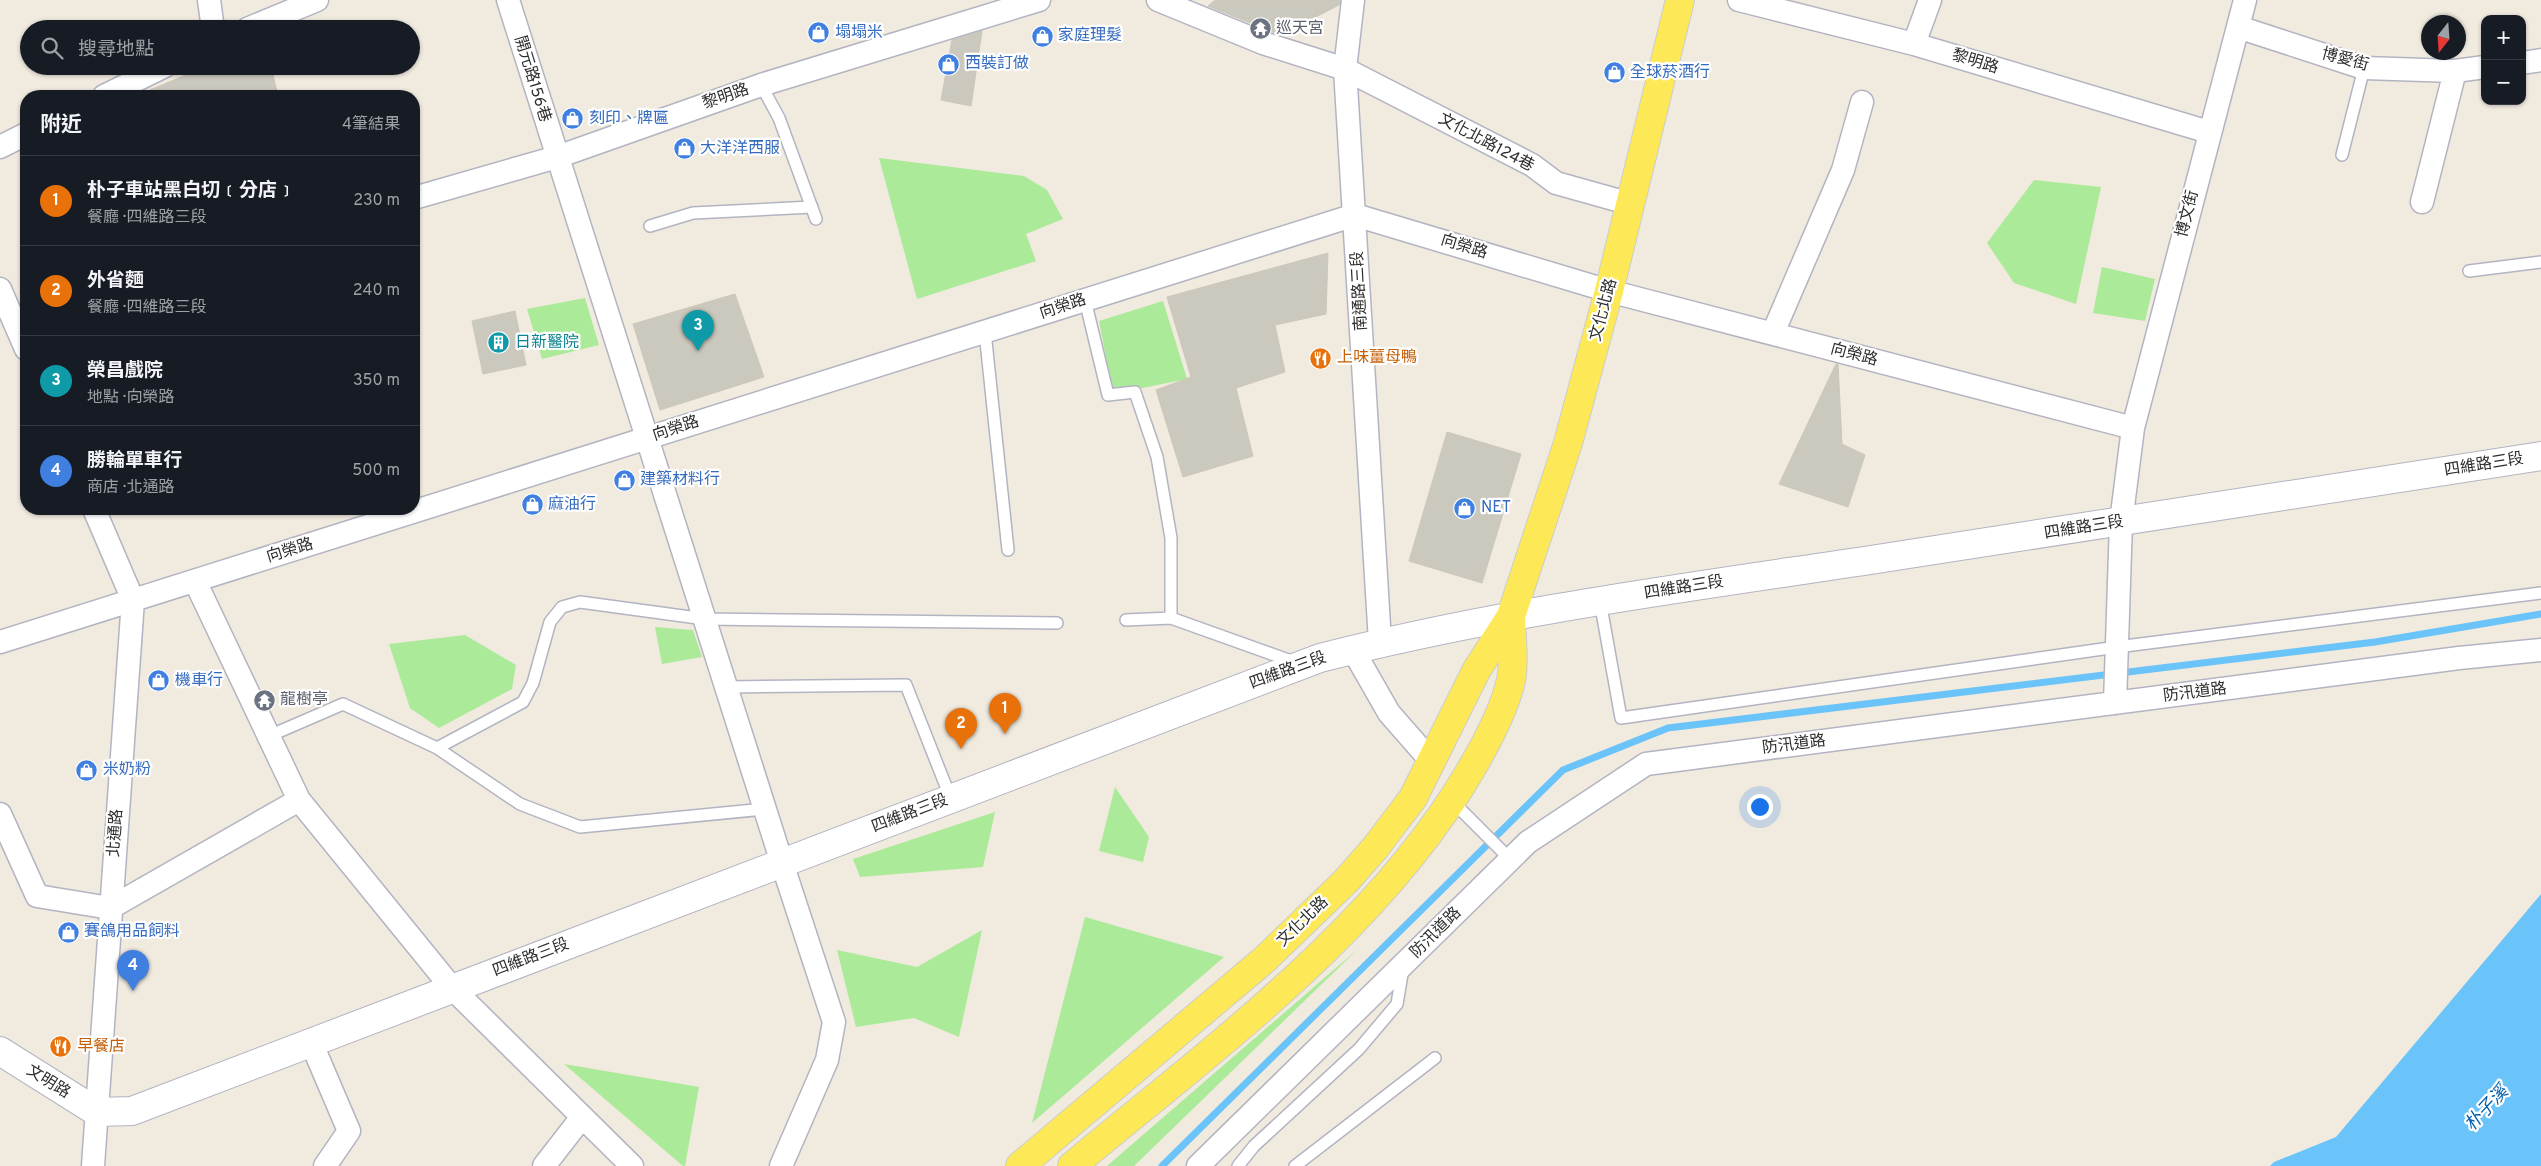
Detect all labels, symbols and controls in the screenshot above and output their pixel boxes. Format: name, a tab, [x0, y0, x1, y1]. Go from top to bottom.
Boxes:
north arrow	[2421, 15, 2466, 60]
map controls	[2481, 15, 2526, 105]
button: +	[2481, 15, 2526, 60]
temple icon: 巡天宮	[1248, 17, 1272, 41]
place label: 巡天宮	[1276, 19, 1324, 39]
search box	[20, 20, 420, 75]
shop icon: 塌塌米	[807, 21, 831, 45]
place label: 塌塌米	[835, 23, 883, 43]
shop icon: 家庭理髮	[1030, 24, 1054, 48]
place label: 家庭理髮	[1058, 26, 1122, 46]
street label: 開元路156巷	[509, 33, 555, 125]
icon: search	[38, 34, 66, 62]
text: 搜尋地點	[78, 38, 154, 62]
street label: 博愛街	[2319, 44, 2371, 76]
street label: 黎明路	[1949, 45, 2001, 79]
shop icon: 西裝訂做	[937, 52, 961, 76]
place label: 西裝訂做	[965, 54, 1029, 74]
button: −	[2481, 60, 2526, 105]
shop icon: 全球菸酒行	[1602, 61, 1626, 85]
place label: 全球菸酒行	[1630, 63, 1710, 83]
street label: 黎明路	[700, 80, 752, 114]
shop icon: 刻印、牌匾	[561, 107, 585, 131]
place label: 刻印、牌匾	[589, 109, 669, 129]
street label: 文化北路124巷	[1435, 109, 1537, 177]
text: 附近	[40, 112, 82, 139]
text: 4筆結果	[342, 115, 400, 135]
shop icon: 大洋洋西服	[672, 137, 696, 161]
place label: 大洋洋西服	[700, 139, 780, 159]
text: 朴子車站黑白切﹝分店﹞	[87, 179, 296, 203]
street label: 博文街	[2172, 188, 2204, 240]
text: 1	[53, 191, 59, 211]
text: 230 m	[353, 191, 400, 211]
text: 餐廳 · 四維路三段	[87, 208, 207, 228]
street label: 向榮路	[1438, 230, 1490, 264]
street label: 南通路三段	[1348, 251, 1372, 331]
text: 外省麵	[87, 269, 144, 293]
street label: 文化北路	[1586, 276, 1622, 344]
text: 2	[51, 281, 61, 301]
text: 240 m	[353, 281, 400, 301]
street label: 向榮路	[1037, 290, 1089, 324]
text: 餐廳 · 四維路三段	[87, 298, 207, 318]
pin: 3	[682, 310, 714, 351]
building icon: 日新醫院	[487, 331, 511, 355]
place label: 日新醫院	[515, 333, 579, 353]
street label: 向榮路	[1828, 339, 1880, 371]
restaurant icon: 上味薑母鴨	[1309, 346, 1333, 370]
place label: 上味薑母鴨	[1337, 348, 1417, 368]
text: 榮昌戲院	[87, 359, 163, 383]
text: 3	[51, 371, 61, 391]
text: 350 m	[353, 371, 400, 391]
text: 地點 · 向榮路	[87, 388, 175, 408]
street label: 向榮路	[650, 412, 702, 446]
text: 勝輪單車行	[87, 449, 182, 473]
street label: 四維路三段	[2443, 449, 2525, 481]
text: 4	[51, 461, 61, 481]
text: 500 m	[352, 461, 400, 481]
shop icon: 建築材料行	[612, 468, 636, 492]
place label: 建築材料行	[640, 469, 720, 490]
text: 商店 · 北通路	[87, 478, 175, 498]
shop icon: 麻油行	[520, 493, 544, 517]
place label: 麻油行	[548, 495, 596, 515]
shop icon: NET	[1453, 496, 1477, 520]
place label: NET	[1481, 498, 1511, 518]
street label: 四維路三段	[2043, 512, 2125, 544]
street label: 向榮路	[264, 534, 316, 568]
street label: 四維路三段	[1643, 572, 1725, 604]
street label: 四維路三段	[1247, 648, 1329, 694]
shop icon: 機車行	[147, 669, 171, 693]
place label: 機車行	[175, 671, 223, 691]
street label: 防汛道路	[2162, 679, 2228, 707]
temple icon: 龍樹亭	[252, 688, 276, 712]
place label: 龍樹亭	[280, 690, 328, 710]
pin: 1	[989, 693, 1021, 734]
pin: 2	[945, 708, 977, 749]
street label: 防汛道路	[1761, 731, 1827, 759]
shop icon: 米奶粉	[75, 758, 99, 782]
place label: 米奶粉	[103, 760, 151, 780]
street label: 四維路三段	[869, 790, 951, 838]
your location	[1747, 794, 1773, 820]
street label: 北通路	[104, 808, 128, 858]
street label: 文化北路	[1273, 893, 1333, 951]
street label: 防汛道路	[1406, 903, 1466, 963]
shop icon: 賽鴿用品飼料	[56, 920, 80, 944]
place label: 賽鴿用品飼料	[84, 921, 180, 942]
street label: 四維路三段	[490, 934, 572, 982]
pin: 4	[117, 950, 149, 991]
restaurant icon: 早餐店	[49, 1035, 73, 1059]
place label: 早餐店	[77, 1037, 125, 1057]
street label: 文明路	[22, 1061, 74, 1103]
water label: 朴子溪	[2460, 1079, 2516, 1137]

